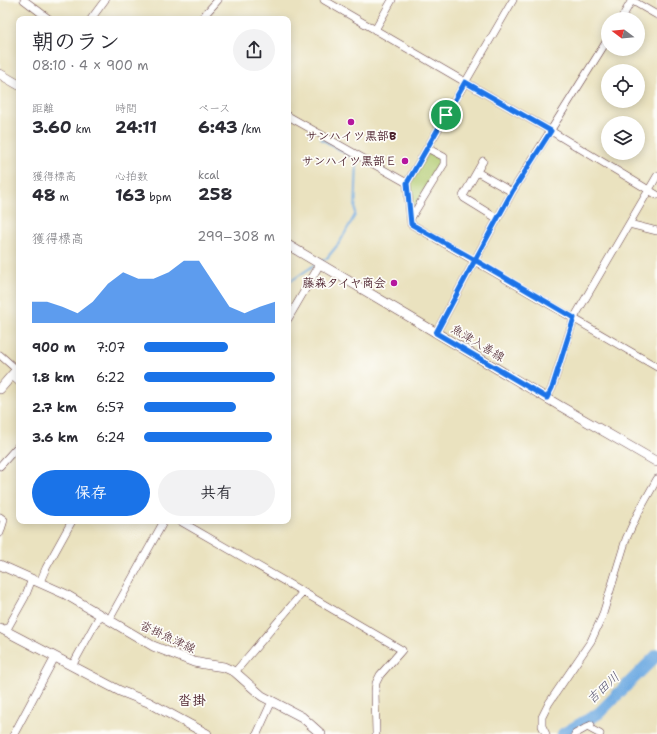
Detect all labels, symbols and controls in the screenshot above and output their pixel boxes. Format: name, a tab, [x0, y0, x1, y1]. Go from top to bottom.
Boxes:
north arrow	[601, 12, 645, 56]
map controls	[601, 12, 645, 160]
text: 朝のラン	[32, 27, 120, 56]
button: share	[233, 29, 275, 71]
text: 08:10 · 4 × 900 m	[32, 57, 149, 74]
button: locate	[601, 64, 645, 108]
pin	[429, 98, 463, 132]
text: 距離	[32, 101, 54, 116]
text: 時間	[115, 101, 137, 116]
text: ペース	[198, 101, 230, 116]
icon: arrive	[435, 104, 457, 126]
text: 3.60	[32, 116, 72, 138]
text: 24:11	[115, 116, 157, 138]
text: 6:43	[198, 116, 238, 138]
button: layers	[601, 116, 645, 160]
marker: サンハイツ黒部B	[346, 117, 356, 127]
text: km	[72, 122, 91, 137]
text: /km	[238, 122, 261, 137]
place label: サンハイツ黒部B	[306, 128, 397, 144]
place label: サンハイツ黒部Ｅ	[301, 153, 397, 169]
marker: サンハイツ黒部Ｅ	[400, 156, 410, 166]
text: kcal	[198, 168, 219, 183]
text: 獲得標高	[32, 169, 76, 184]
text: 心拍数	[115, 169, 148, 184]
text: 258	[198, 183, 232, 205]
text: 48	[32, 184, 56, 206]
text: 163	[115, 184, 146, 206]
text: m	[56, 190, 69, 205]
text: bpm	[146, 190, 172, 205]
text: 299–308 m	[197, 228, 275, 245]
text: 獲得標高	[32, 230, 84, 247]
place label: 藤森タイヤ商会	[302, 275, 386, 291]
marker: 藤森タイヤ商会	[389, 278, 399, 288]
street label: 魚津入善線	[448, 321, 508, 365]
text: 900 m	[32, 339, 75, 356]
text: 7:07	[96, 339, 125, 356]
text: 1.8 km	[32, 369, 75, 386]
text: 6:22	[96, 369, 125, 386]
text: 2.7 km	[32, 399, 77, 416]
text: 6:57	[96, 399, 124, 416]
text: 3.6 km	[32, 429, 78, 446]
text: 6:24	[96, 429, 125, 446]
button: 保存	[32, 470, 150, 516]
button: 共有	[158, 470, 275, 516]
street label: 沓掛魚津線	[137, 617, 199, 657]
water label: 吉田川	[583, 668, 623, 708]
district label: 沓掛	[178, 691, 206, 709]

